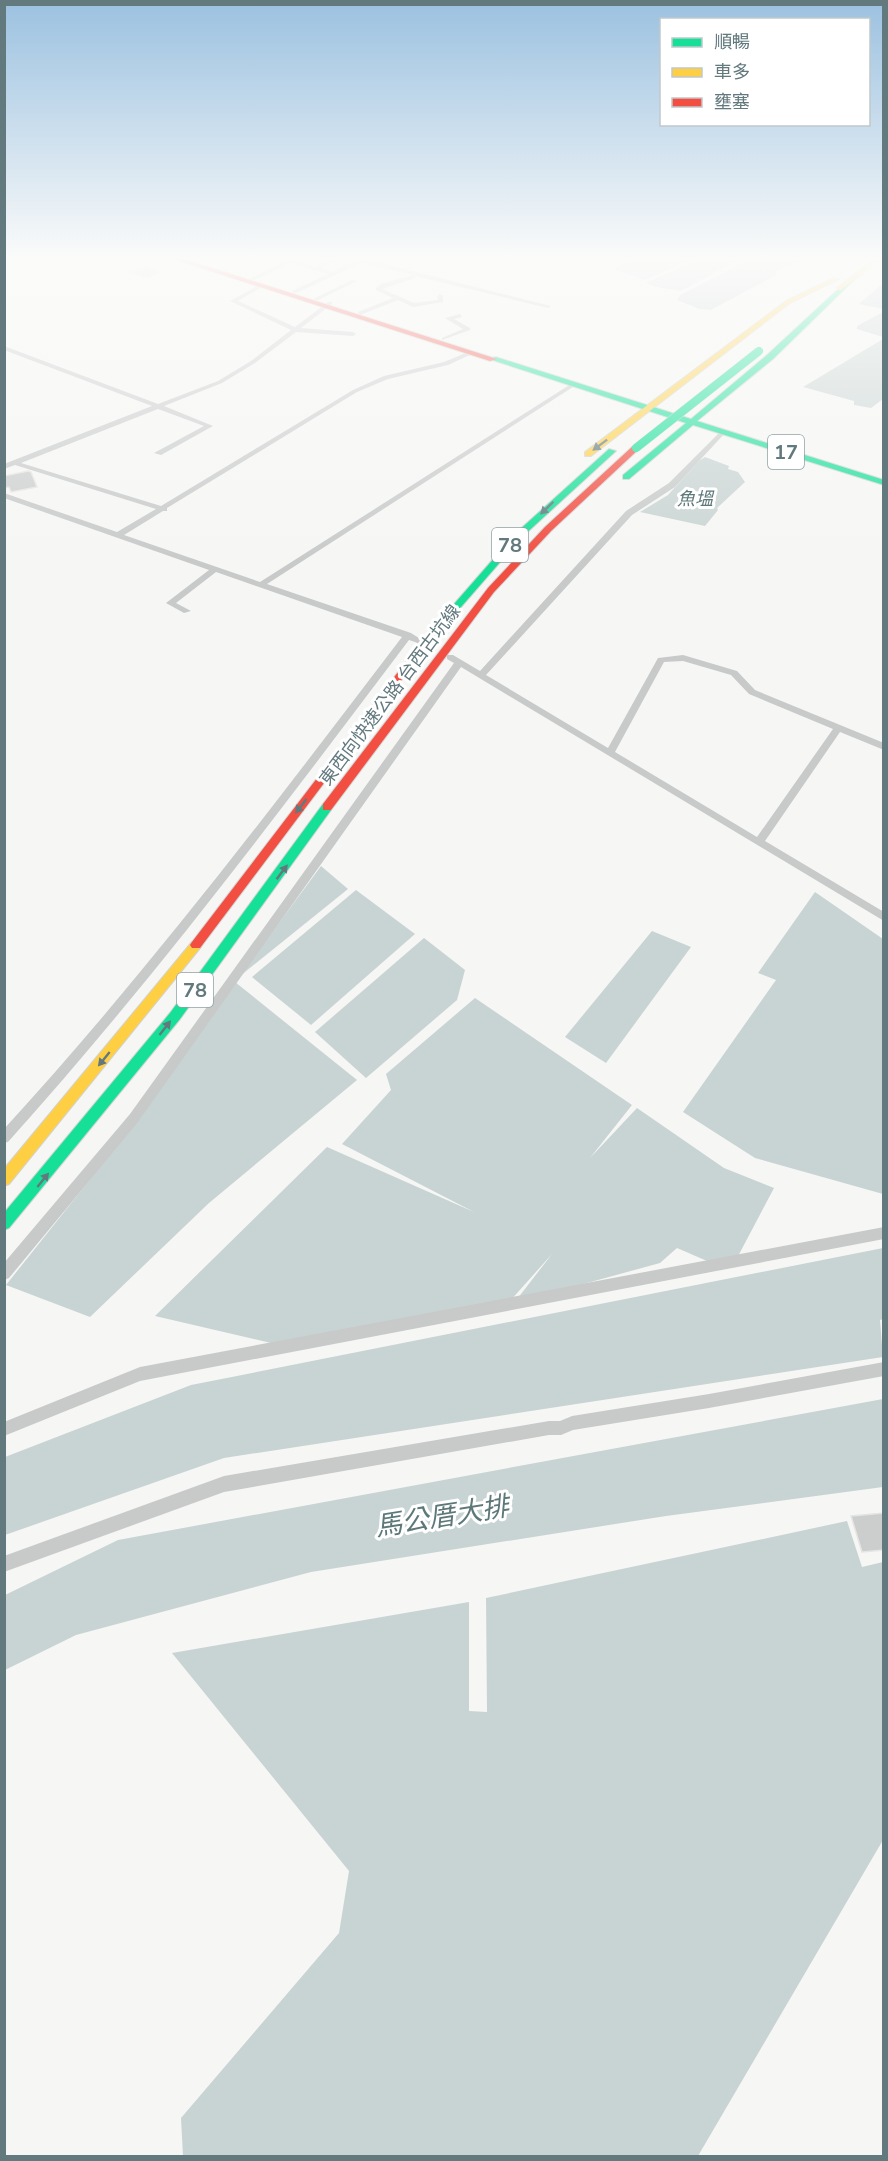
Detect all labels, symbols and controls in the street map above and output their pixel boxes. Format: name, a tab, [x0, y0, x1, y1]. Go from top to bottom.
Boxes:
legend	[660, 18, 870, 126]
text: 順暢	[714, 30, 750, 54]
text: 車多	[714, 60, 750, 84]
text: 壅塞	[714, 90, 750, 114]
road number: 17	[768, 435, 804, 469]
one-way arrow	[592, 439, 608, 452]
water label: 魚塭	[677, 487, 715, 511]
one-way arrow	[540, 501, 555, 514]
road number: 78	[492, 528, 528, 562]
street label: 東西向快速公路 台西古坑線	[314, 600, 466, 790]
one-way arrow	[296, 798, 308, 813]
one-way arrow	[275, 864, 287, 879]
road number: 78	[177, 973, 213, 1007]
one-way arrow	[159, 1020, 172, 1036]
one-way arrow	[98, 1051, 111, 1067]
one-way arrow	[36, 1173, 49, 1188]
water label: 馬公厝大排	[372, 1488, 515, 1546]

